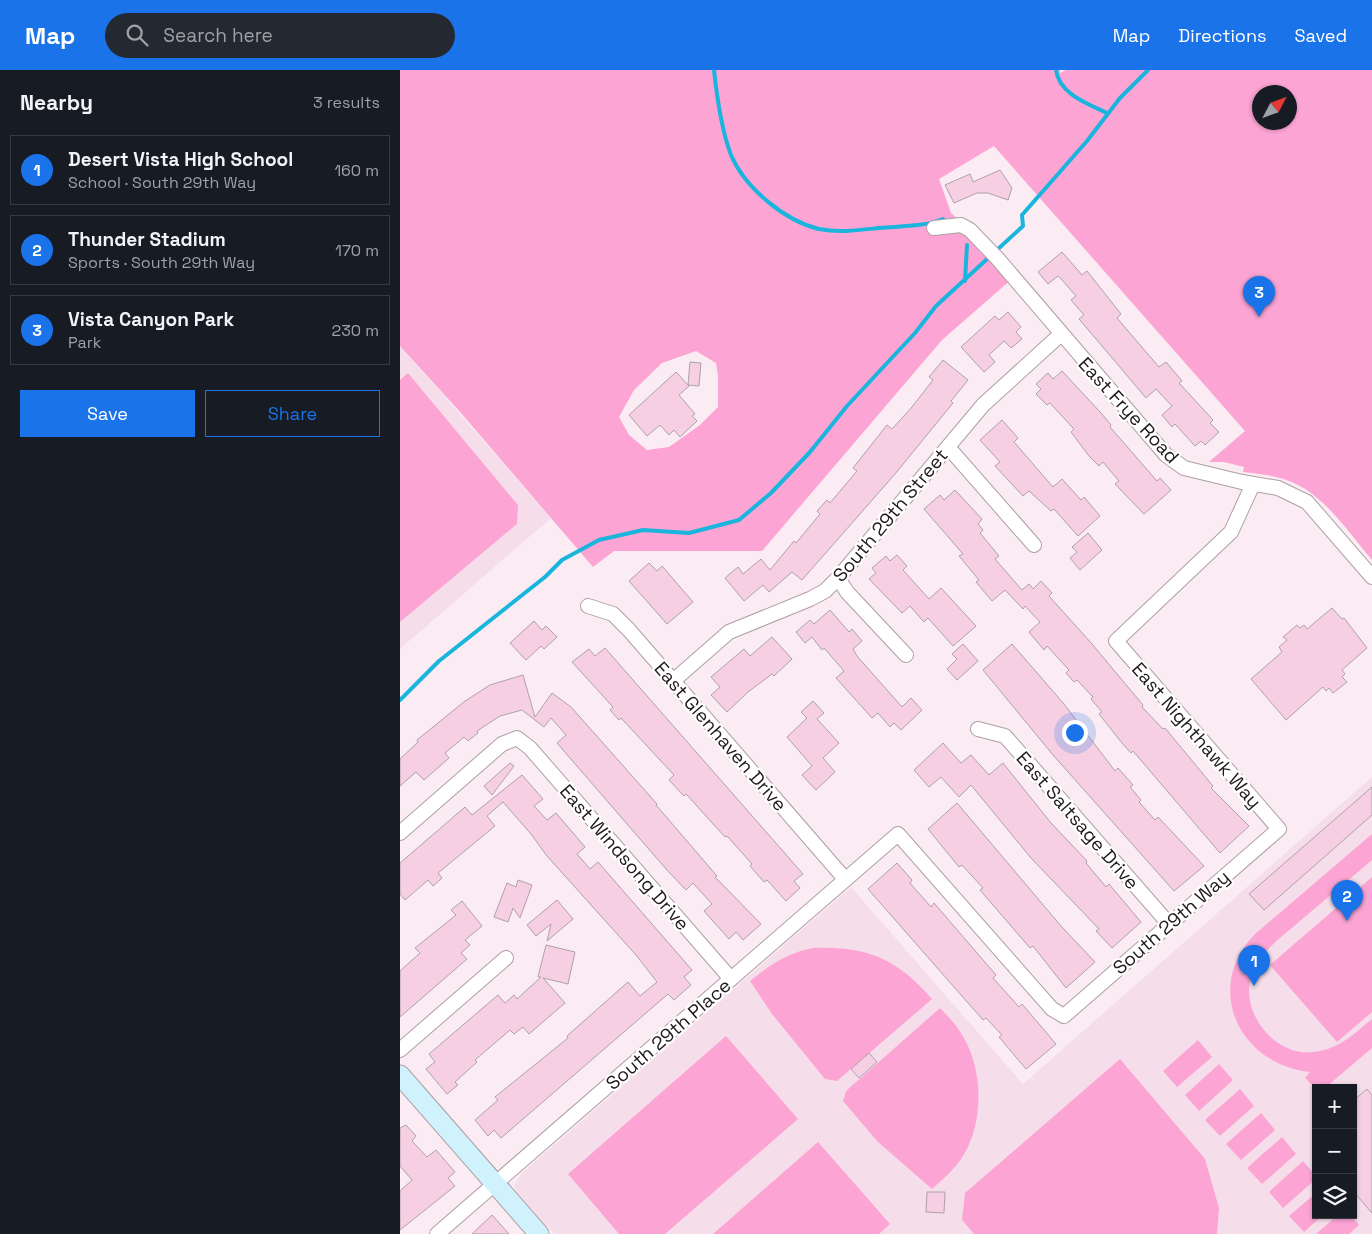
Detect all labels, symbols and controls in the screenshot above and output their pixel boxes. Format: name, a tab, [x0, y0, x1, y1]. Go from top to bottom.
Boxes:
search box	[105, 13, 455, 58]
text: Map	[25, 20, 75, 51]
icon: search	[123, 21, 151, 49]
text: Search here	[163, 23, 273, 48]
text: Map	[1113, 24, 1150, 47]
text: Directions	[1178, 24, 1267, 47]
text: Saved	[1295, 24, 1347, 47]
north arrow	[1252, 85, 1297, 130]
text: Nearby	[20, 89, 93, 116]
text: 3 results	[313, 92, 380, 113]
text: Desert Vista High School	[68, 147, 293, 172]
text: 1	[33, 160, 41, 181]
text: 160 m	[334, 160, 379, 181]
text: School · South 29th Way	[68, 172, 256, 193]
text: Thunder Stadium	[68, 227, 226, 252]
text: 2	[32, 240, 42, 261]
text: 170 m	[335, 240, 379, 261]
text: Sports · South 29th Way	[68, 252, 255, 273]
pin: 3	[1243, 276, 1275, 317]
text: Vista Canyon Park	[68, 307, 234, 332]
text: 3	[32, 320, 42, 341]
text: 230 m	[332, 320, 379, 341]
text: Park	[68, 332, 101, 353]
street label: East Frye Road	[1073, 352, 1184, 469]
button: Save	[20, 390, 195, 437]
button: Share	[205, 390, 380, 437]
street label: South 29th Street	[827, 443, 954, 587]
street label: East Glenhaven Drive	[649, 656, 792, 816]
street label: East Nighthawk Way	[1126, 657, 1267, 814]
your location	[1062, 720, 1088, 746]
street label: East Saltsage Drive	[1011, 746, 1145, 895]
street label: East Windsong Drive	[554, 779, 695, 936]
street label: South 29th Way	[1108, 865, 1235, 980]
pin: 2	[1331, 880, 1363, 921]
pin: 1	[1238, 945, 1270, 986]
street label: South 29th Place	[601, 973, 736, 1096]
map controls	[1312, 1084, 1357, 1219]
button: +	[1312, 1084, 1357, 1129]
button: −	[1312, 1129, 1357, 1174]
button: layers	[1312, 1174, 1357, 1219]

